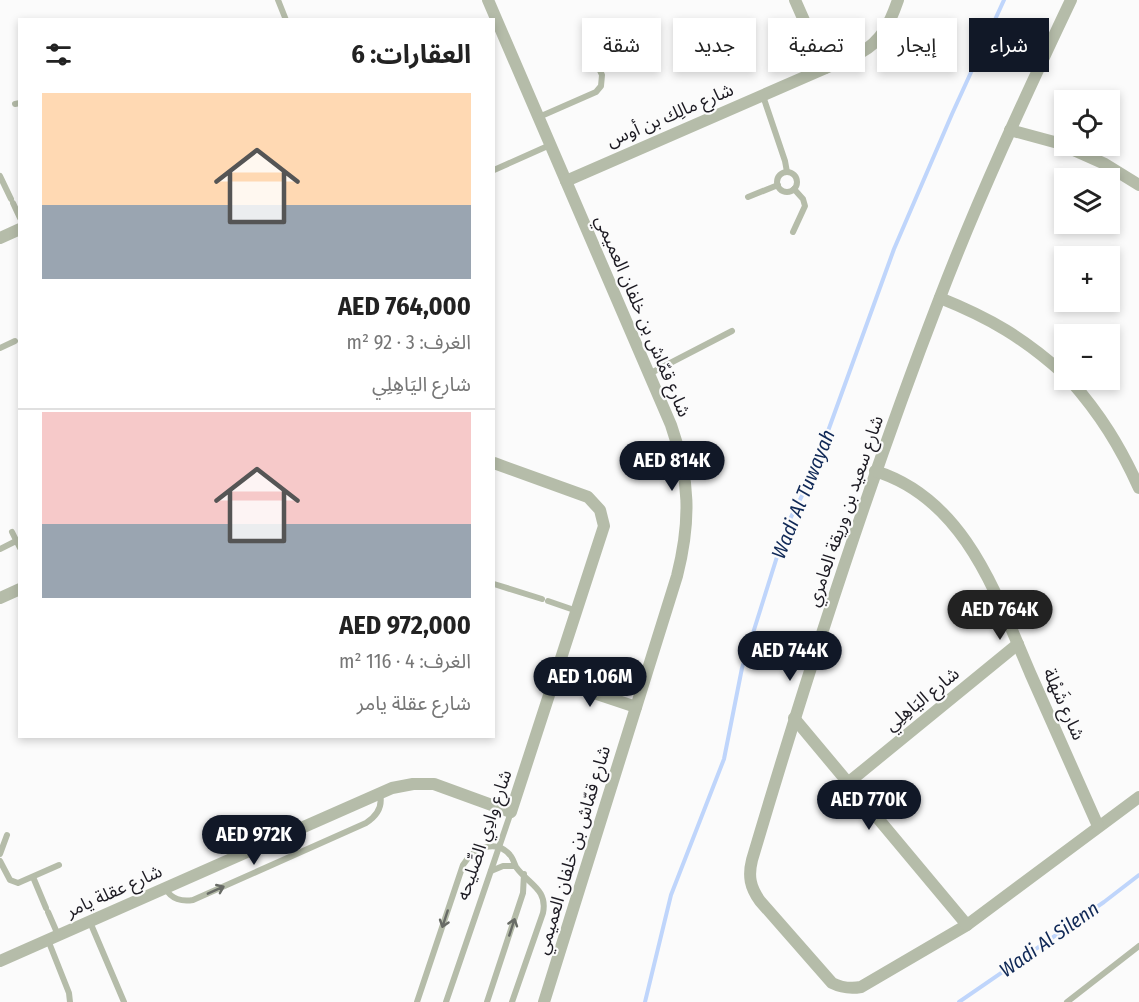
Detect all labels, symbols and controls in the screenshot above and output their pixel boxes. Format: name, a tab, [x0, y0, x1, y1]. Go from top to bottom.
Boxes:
chip: شقة	[582, 18, 661, 72]
chip: جديد	[673, 18, 756, 72]
chip: تصفية	[768, 18, 865, 72]
chip: إيجار	[877, 18, 957, 72]
chip: شراء	[969, 18, 1049, 72]
icon: filters	[42, 38, 75, 71]
text: العقارات: 6	[351, 39, 471, 70]
street label: شارع مالِك بن أوس	[603, 78, 738, 154]
map controls	[1054, 90, 1120, 390]
button: locate	[1054, 90, 1120, 156]
icon: home	[203, 132, 311, 240]
button: layers	[1054, 168, 1120, 234]
street label: شارع قمّاش بن خلفان العميمي	[588, 212, 696, 421]
button: +	[1054, 246, 1120, 312]
text: AED 764,000	[338, 291, 471, 322]
button: −	[1054, 324, 1120, 390]
text: الغرف: 3 · 92 m²	[347, 330, 471, 354]
text: شارع اليَاهِلِي	[372, 372, 471, 396]
street label: شارع سعيد بن وريقة العامري	[802, 413, 891, 610]
water label: Wadi Al Tuwayah	[766, 426, 840, 562]
pin: AED 814K	[610, 441, 734, 492]
text: AED 814K	[634, 448, 710, 472]
icon: home	[203, 451, 311, 559]
pin: AED 764K	[938, 590, 1062, 641]
text: AED 764K	[962, 597, 1038, 621]
text: AED 972,000	[339, 610, 471, 641]
pin: AED 744K	[728, 631, 852, 682]
text: AED 744K	[752, 638, 828, 662]
text: الغرف: 4 · 116 m²	[339, 649, 471, 673]
pin: AED 1.06M	[521, 657, 659, 708]
street label: شارع اليَاهِلِي	[880, 662, 965, 738]
text: AED 1.06M	[548, 664, 632, 688]
street label: شارع شَهْلة	[1036, 664, 1090, 745]
text: شارع عقلة يامر	[357, 691, 471, 715]
street label: شارع قمّاش بن خلفان العميمي	[531, 743, 618, 958]
street label: شارع وادِي الصِّليحه	[451, 767, 519, 904]
pin: AED 770K	[807, 780, 931, 831]
text: AED 770K	[831, 787, 907, 811]
pin: AED 972K	[192, 815, 316, 866]
text: AED 972K	[216, 822, 292, 846]
street label: شارع عقلة يامر	[62, 860, 167, 925]
one-way arrow	[207, 883, 225, 895]
water label: Wadi Al Silenn	[995, 896, 1103, 982]
one-way arrow	[439, 909, 450, 928]
one-way arrow	[507, 918, 518, 937]

